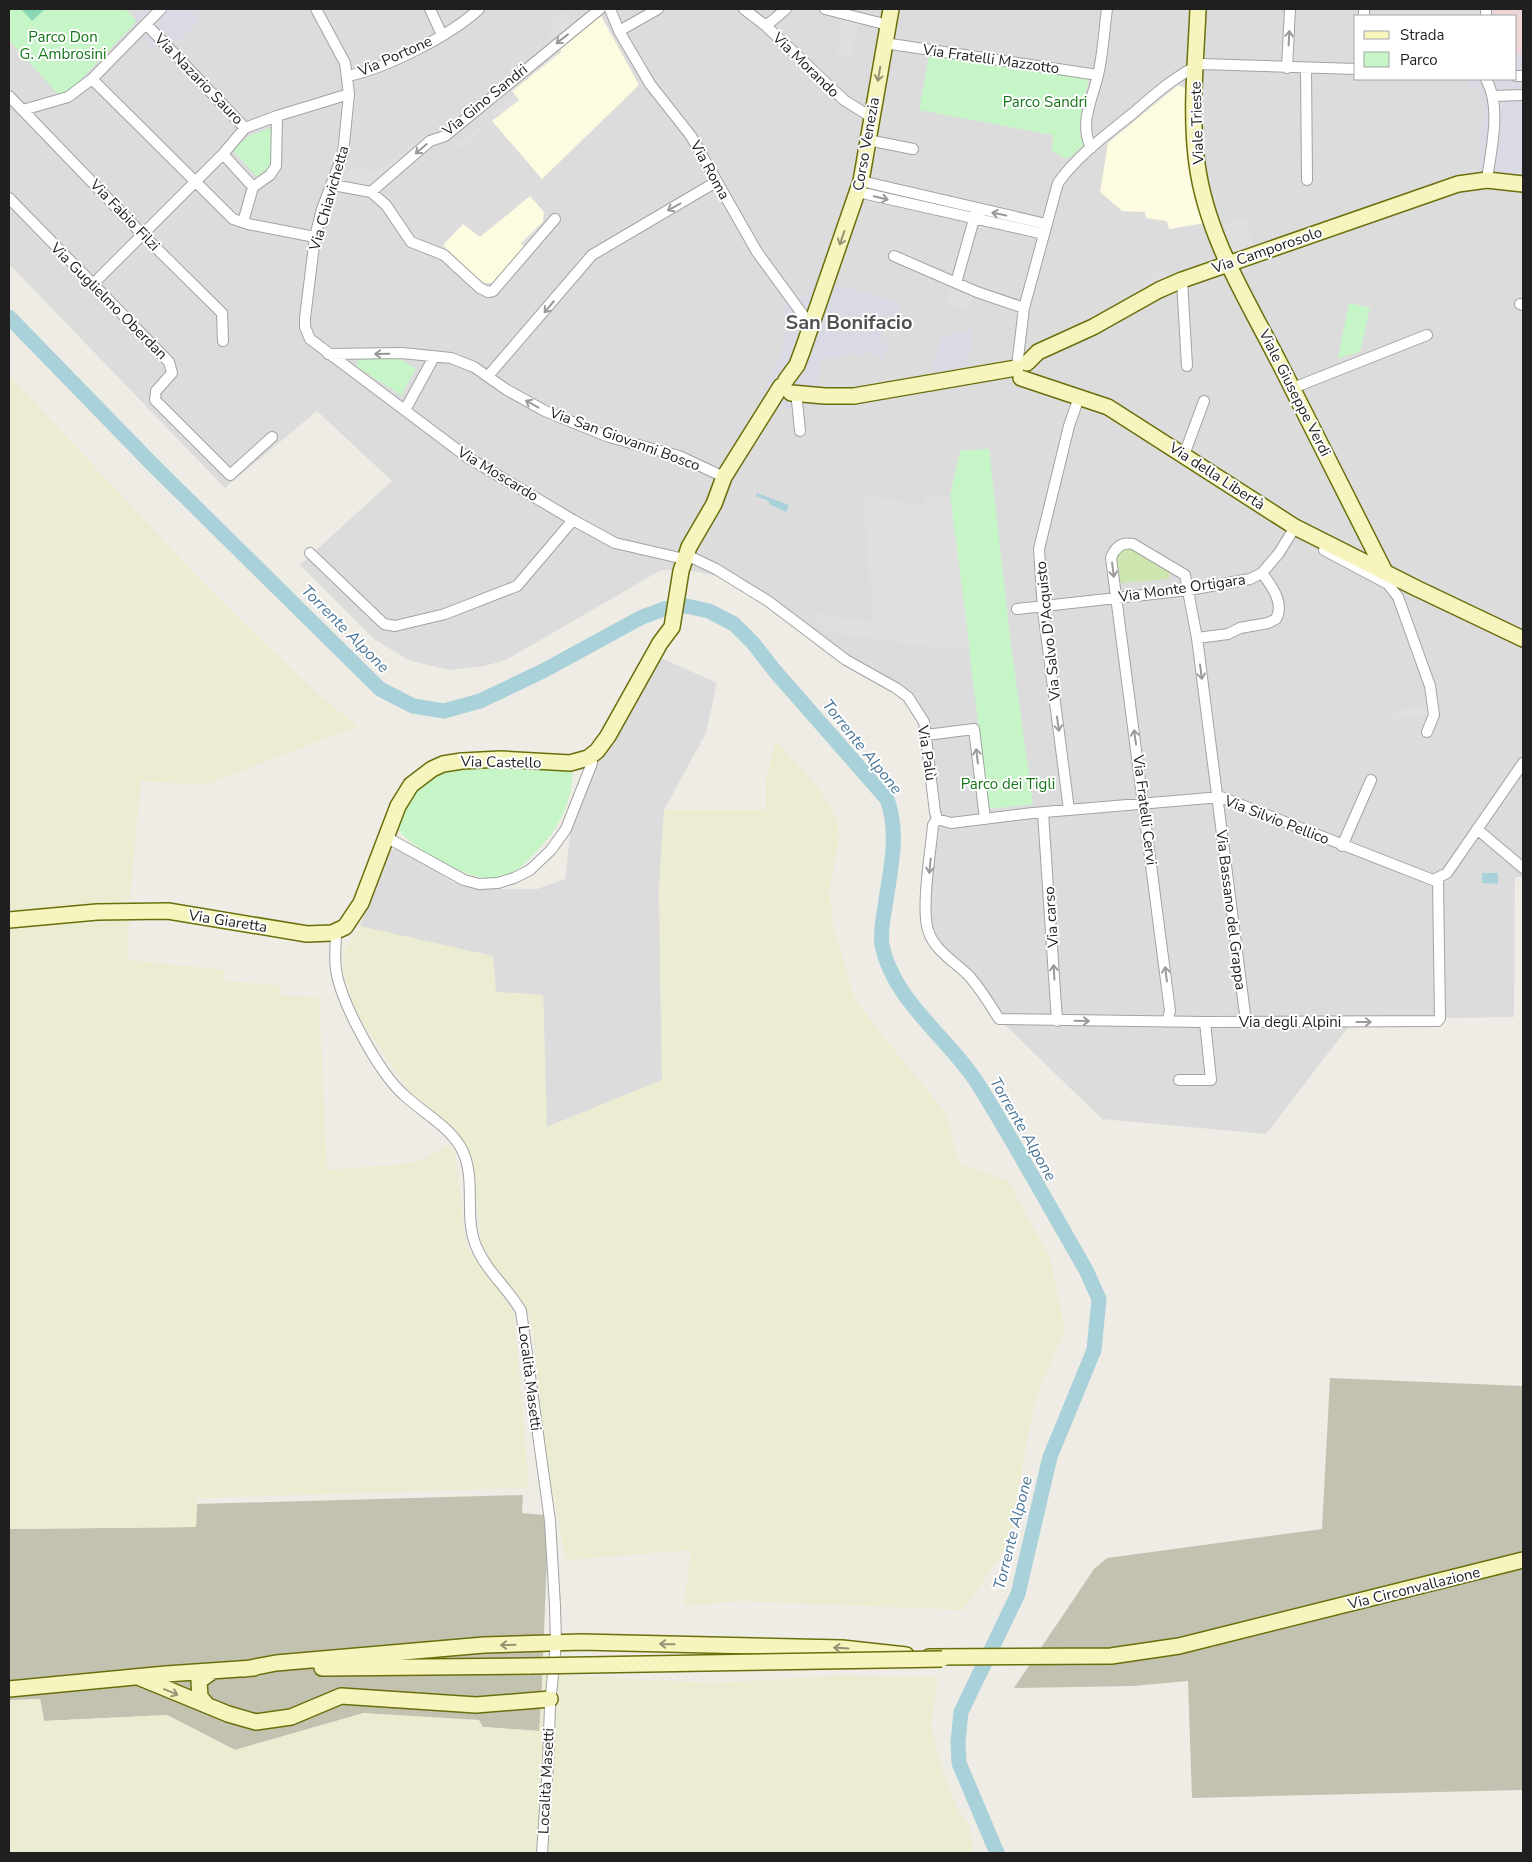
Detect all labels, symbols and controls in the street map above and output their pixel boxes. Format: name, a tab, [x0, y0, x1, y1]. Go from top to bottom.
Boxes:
legend	[1354, 15, 1517, 80]
text: Strada	[1400, 25, 1444, 45]
park label: Parco Don G. Ambrosini	[20, 27, 107, 64]
street label: Via Morando	[768, 27, 844, 102]
street label: Via Nazario Sauro	[150, 28, 248, 129]
street label: Via Portone	[354, 31, 435, 82]
one-way arrow	[1284, 31, 1293, 47]
one-way arrow	[556, 33, 569, 44]
street label: Via Fratelli Mazzotto	[920, 39, 1061, 78]
text: Parco	[1400, 50, 1438, 70]
street label: Via Gino Sandri	[438, 60, 532, 141]
one-way arrow	[873, 66, 883, 82]
street label: Viale Trieste	[1186, 81, 1208, 166]
park label: Parco Sandri	[1003, 92, 1087, 112]
street label: Corso Venezia	[848, 96, 884, 192]
street label: Via Roma	[685, 136, 734, 203]
street label: Via Chiavichetta	[304, 143, 354, 254]
one-way arrow	[414, 143, 427, 155]
street label: Via Fabio Filzi	[85, 174, 164, 255]
one-way arrow	[873, 194, 889, 203]
one-way arrow	[667, 202, 682, 212]
one-way arrow	[991, 209, 1007, 218]
street label: Via Camporosolo	[1208, 222, 1325, 279]
one-way arrow	[837, 230, 846, 246]
street label: Via Guglielmo Oberdan	[45, 237, 172, 364]
one-way arrow	[543, 300, 554, 313]
district label: San Bonifacio	[786, 309, 912, 336]
street label: Viale Giuseppe Verdi	[1254, 325, 1336, 460]
one-way arrow	[374, 349, 390, 358]
one-way arrow	[524, 399, 539, 409]
street label: Via San Giovanni Bosco	[546, 402, 703, 476]
street label: Via della Libertà	[1164, 437, 1269, 514]
street label: Via Moscardo	[453, 441, 542, 506]
street label: Via Salvo D'Acquisto	[1031, 560, 1065, 703]
one-way arrow	[1108, 562, 1118, 578]
street label: Via Monte Ortigara	[1116, 569, 1247, 607]
water label: Torrente Alpone	[296, 580, 394, 678]
one-way arrow	[1196, 664, 1206, 680]
water label: Torrente Alpone	[817, 695, 908, 800]
one-way arrow	[1053, 716, 1063, 732]
street label: Via Palù	[913, 723, 941, 782]
one-way arrow	[1130, 729, 1140, 745]
one-way arrow	[972, 749, 982, 765]
street label: Via Castello	[459, 751, 542, 773]
street label: Via Fratelli Cervi	[1128, 753, 1162, 866]
park label: Parco dei Tigli	[961, 774, 1055, 794]
street label: Via Silvio Pellico	[1221, 790, 1332, 849]
street label: Via Bassano del Grappa	[1211, 828, 1251, 991]
one-way arrow	[925, 858, 934, 874]
street label: Via carso	[1039, 886, 1063, 949]
street label: Via Giaretta	[186, 905, 269, 937]
one-way arrow	[1050, 964, 1059, 980]
one-way arrow	[1161, 967, 1171, 983]
street label: Via degli Alpini	[1238, 1012, 1341, 1032]
one-way arrow	[1074, 1016, 1090, 1026]
one-way arrow	[1356, 1017, 1372, 1027]
water label: Torrente Alpone	[984, 1073, 1062, 1185]
street label: Località Masetti	[514, 1324, 546, 1432]
water label: Torrente Alpone	[988, 1473, 1038, 1592]
street label: Via Circonvallazione	[1345, 1562, 1482, 1614]
one-way arrow	[660, 1639, 676, 1648]
one-way arrow	[500, 1640, 516, 1649]
one-way arrow	[833, 1643, 849, 1652]
one-way arrow	[163, 1687, 178, 1697]
street label: Località Masetti	[533, 1728, 559, 1834]

